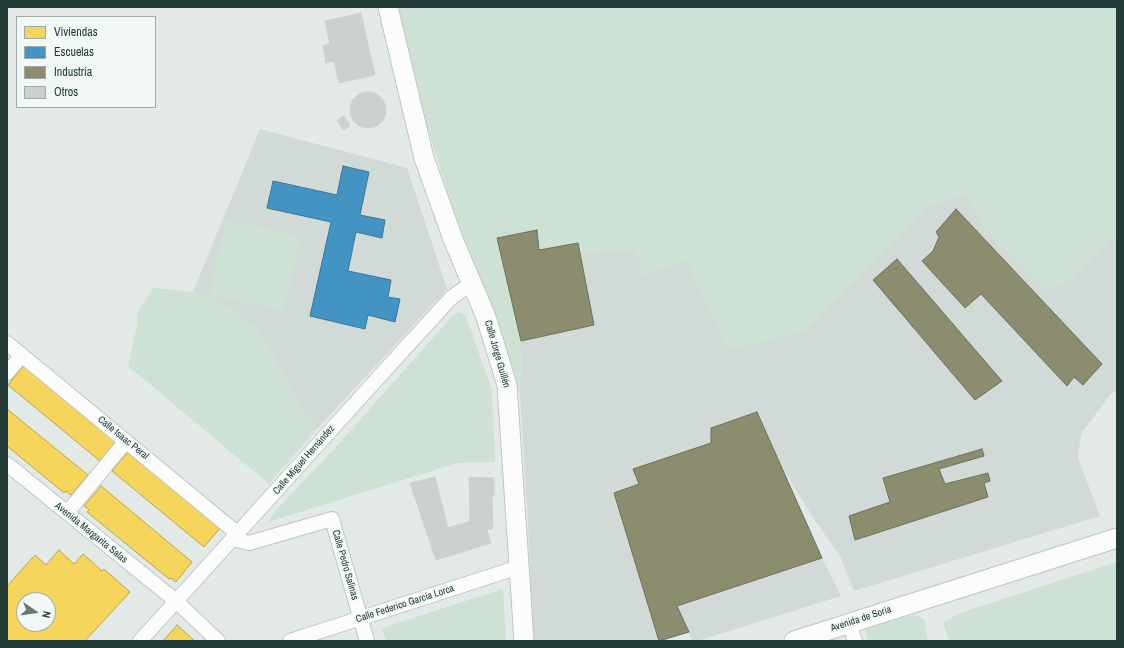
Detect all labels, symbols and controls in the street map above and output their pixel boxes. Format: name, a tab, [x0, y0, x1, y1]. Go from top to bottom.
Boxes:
legend	[16, 16, 156, 108]
text: Viviendas	[54, 24, 98, 40]
text: Escuelas	[54, 44, 94, 60]
text: Industria	[54, 64, 92, 80]
text: Otros	[54, 84, 78, 100]
street label: Calle Jorge Guillén	[482, 319, 512, 389]
street label: Calle Isaac Peral	[95, 414, 151, 462]
street label: Calle Miguel Hernández	[271, 423, 337, 497]
street label: Avenida Margarita Salas	[52, 500, 130, 566]
street label: Calle Pedro Salinas	[329, 529, 361, 601]
street label: Calle Federico García Lorca	[354, 582, 456, 626]
north arrow	[16, 592, 56, 632]
street label: Avenida de Soria	[829, 604, 893, 634]
text: N	[39, 610, 54, 619]

